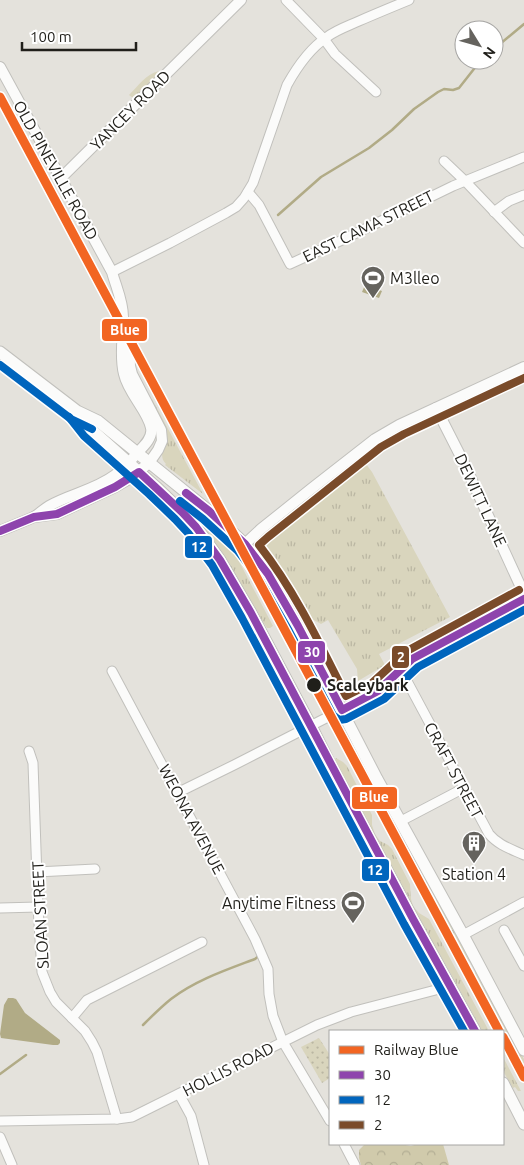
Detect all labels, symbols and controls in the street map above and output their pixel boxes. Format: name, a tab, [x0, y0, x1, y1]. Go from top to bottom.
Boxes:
scale bar	[22, 20, 136, 52]
north arrow	[454, 20, 504, 70]
text: 100 m	[30, 28, 72, 45]
text: N	[480, 44, 499, 62]
street label: YANCEY ROAD	[86, 66, 174, 154]
street label: OLD PINEVILLE ROAD	[10, 97, 102, 243]
street label: EAST CAMA STREET	[300, 186, 436, 266]
sports icon: M3lleo	[360, 265, 386, 299]
place label: M3lleo	[390, 269, 440, 287]
line badge: Blue	[101, 318, 148, 342]
text: Blue	[110, 322, 140, 338]
street label: DEWITT LANE	[452, 451, 510, 549]
line badge: 12	[184, 535, 213, 559]
text: 12	[191, 539, 207, 555]
line badge: 30	[297, 640, 326, 664]
text: 30	[304, 644, 320, 660]
line badge: 2	[391, 645, 410, 669]
text: 2	[397, 649, 405, 665]
marker: Scaleybark	[305, 676, 323, 694]
place label: Scaleybark	[327, 676, 409, 694]
street label: CRAFT STREET	[421, 719, 487, 821]
street label: WEONA AVENUE	[156, 761, 228, 877]
line badge: Blue	[351, 786, 398, 810]
text: Blue	[359, 789, 389, 805]
building icon: Station 4	[461, 830, 487, 864]
line badge: 12	[361, 858, 390, 882]
street label: SLOAN STREET	[28, 861, 52, 969]
text: 12	[367, 862, 383, 878]
place label: Station 4	[442, 865, 506, 883]
sports icon: Anytime Fitness	[340, 890, 366, 924]
place label: Anytime Fitness	[222, 894, 336, 912]
legend	[329, 1030, 504, 1145]
street label: HOLLIS ROAD	[179, 1038, 277, 1100]
text: Railway Blue	[374, 1041, 459, 1058]
text: 30	[374, 1066, 391, 1083]
text: 12	[374, 1091, 391, 1108]
text: 2	[374, 1116, 382, 1133]

